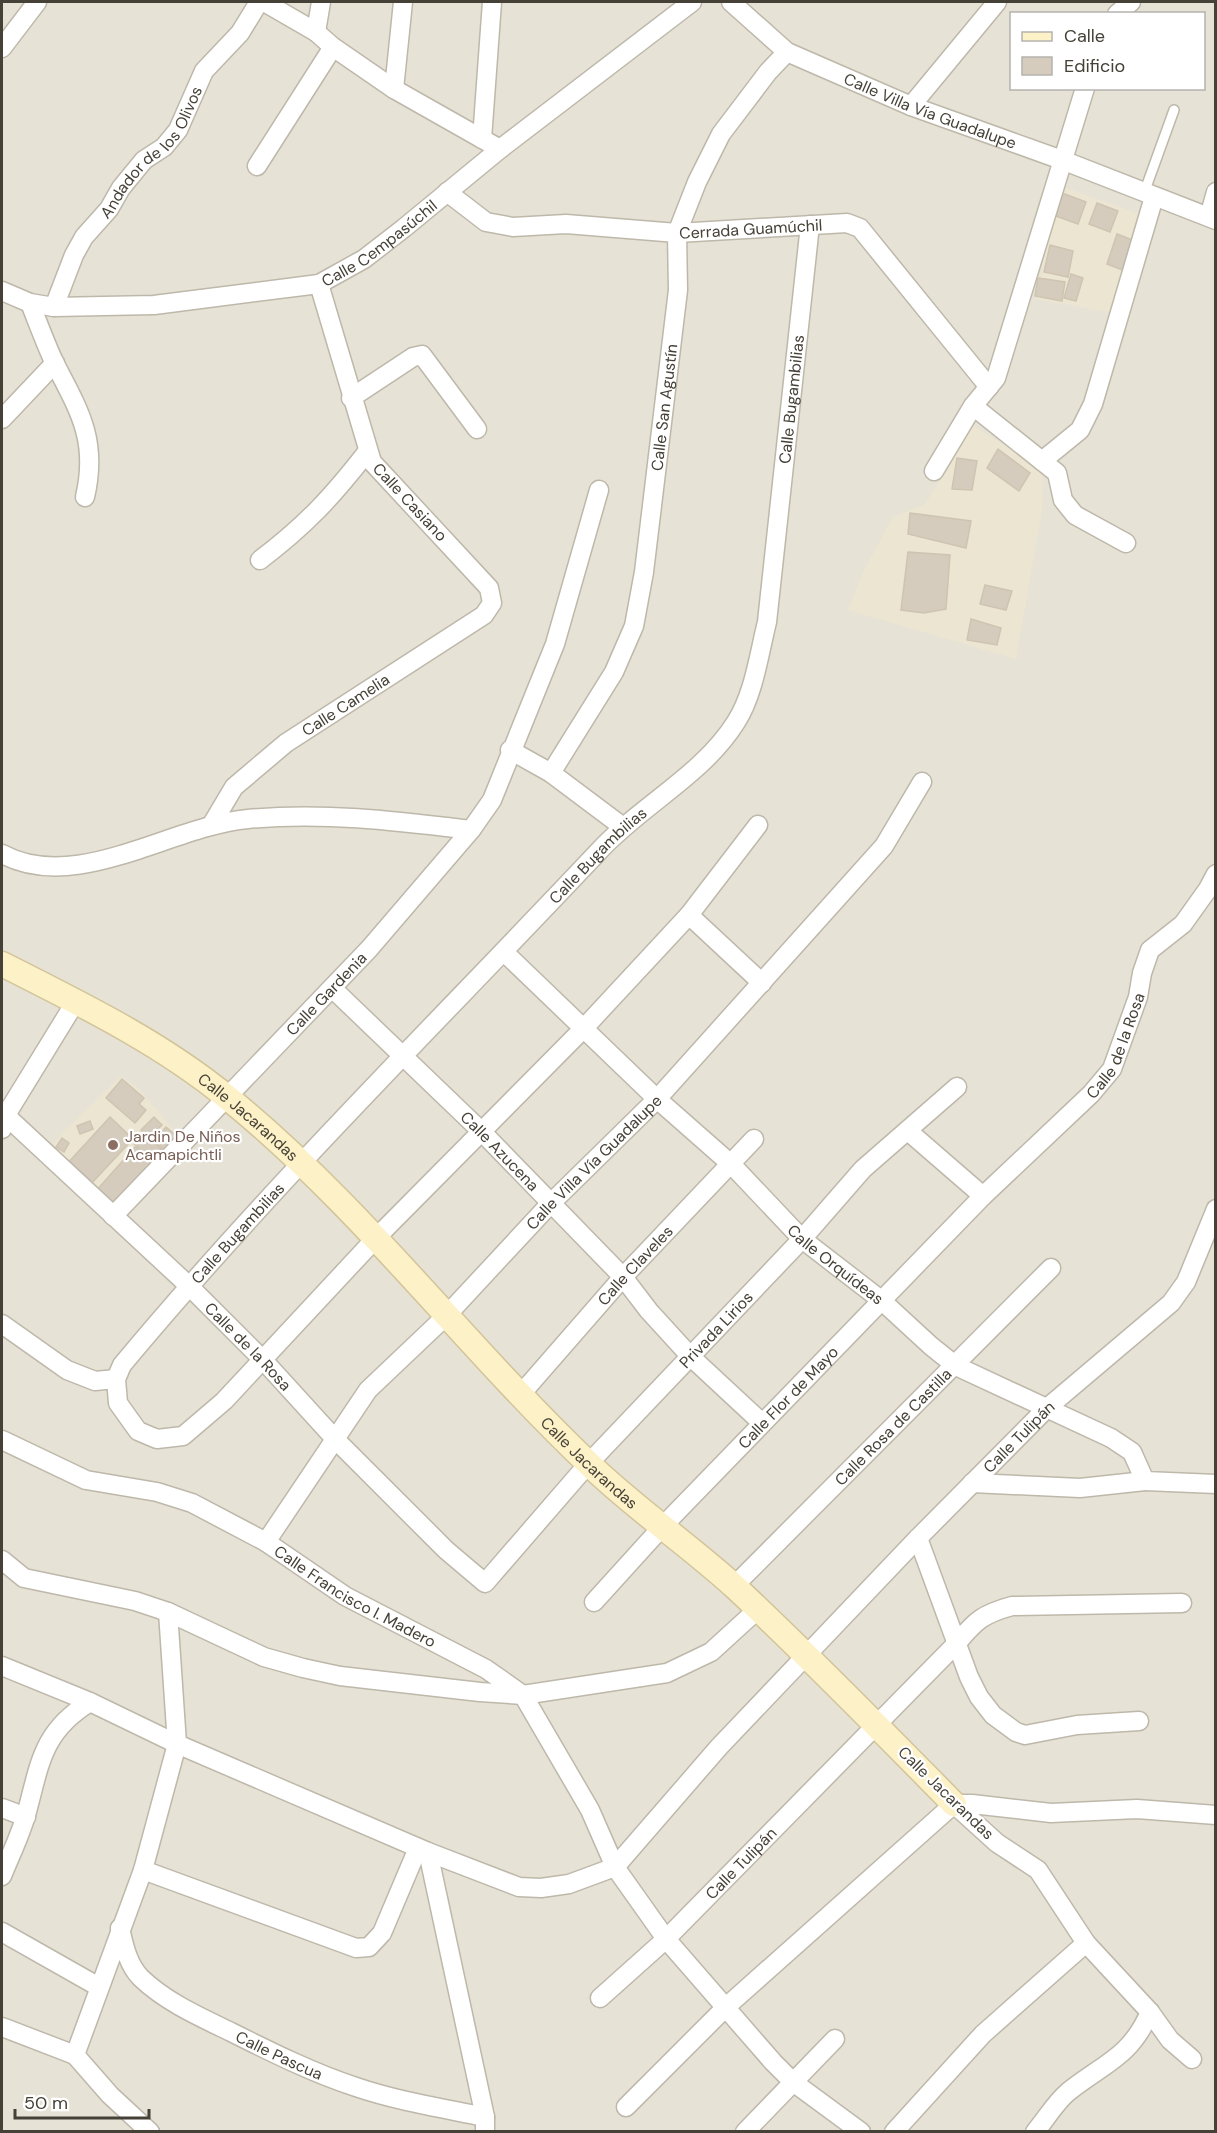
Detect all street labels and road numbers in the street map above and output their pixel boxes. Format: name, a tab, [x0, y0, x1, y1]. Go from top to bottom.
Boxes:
street label: Calle Villa Vía Guadalupe	[841, 68, 1019, 153]
street label: Andador de los Olivos	[95, 83, 207, 223]
street label: Calle Cempasúchil	[318, 195, 441, 291]
street label: Cerrada Guamúchil	[679, 214, 823, 243]
street label: Calle Bugambilias	[774, 334, 809, 465]
street label: Calle San Agustín	[646, 343, 682, 472]
street label: Calle Casiano	[368, 458, 452, 546]
street label: Calle Camelia	[298, 668, 393, 741]
street label: Calle Bugambilias	[544, 802, 651, 908]
street label: Calle Gardenia	[281, 947, 371, 1040]
street label: Calle de la Rosa	[1081, 990, 1149, 1103]
street label: Calle Jacarandas	[194, 1068, 303, 1166]
street label: Calle Villa Vía Guadalupe	[521, 1090, 666, 1234]
street label: Calle Azucena	[456, 1106, 544, 1195]
street label: Calle Bugambilias	[186, 1178, 289, 1288]
street label: Calle Orquídeas	[783, 1220, 888, 1309]
street label: Calle Claveles	[593, 1221, 677, 1310]
street label: Privada Lirios	[674, 1287, 757, 1372]
street label: Calle de la Rosa	[200, 1297, 296, 1395]
street label: Calle Flor de Mayo	[733, 1341, 843, 1453]
street label: Calle Rosa de Castilla	[830, 1363, 956, 1490]
street label: Calle Tulipán	[978, 1396, 1059, 1477]
street label: Calle Jacarandas	[536, 1412, 642, 1513]
street label: Calle Francisco I. Madero	[270, 1540, 440, 1652]
street label: Calle Jacarandas	[893, 1742, 999, 1844]
street label: Calle Tulipán	[700, 1822, 781, 1904]
street label: Calle Pascua	[232, 2026, 326, 2084]

